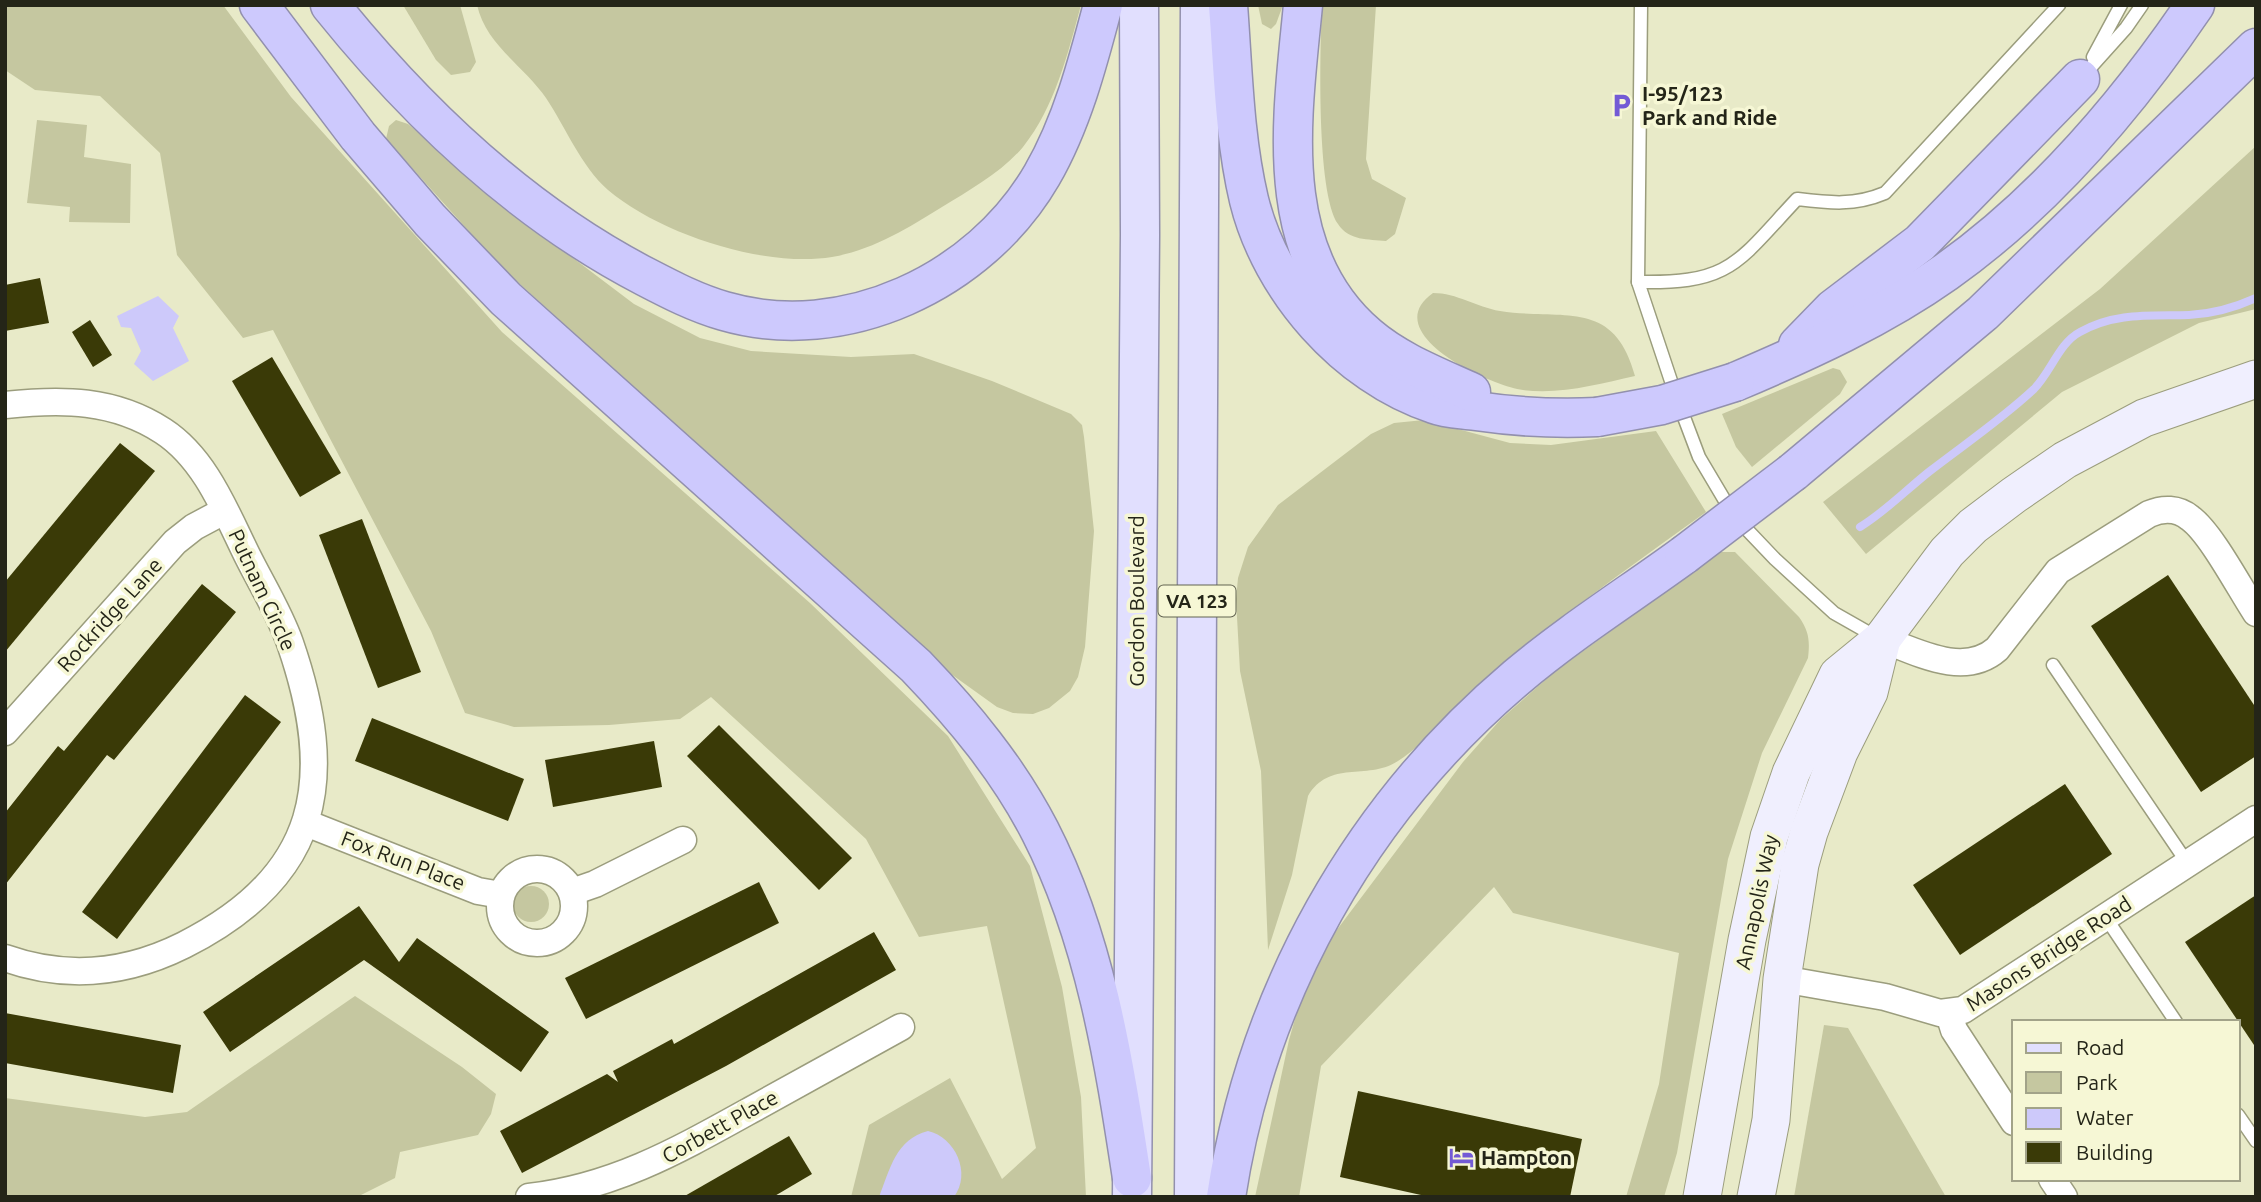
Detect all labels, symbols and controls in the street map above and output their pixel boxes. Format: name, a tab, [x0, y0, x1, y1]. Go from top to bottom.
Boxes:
place label: I-95/123 Park and Ride	[1642, 81, 1777, 129]
parking icon: I-95/123 Park and Ride	[1608, 92, 1636, 120]
street label: Gordon Boulevard	[1124, 515, 1148, 687]
street label: Putnam Circle	[224, 525, 302, 654]
street label: Rockridge Lane	[52, 553, 167, 676]
road number: VA 123	[1158, 586, 1236, 616]
street label: Fox Run Place	[338, 825, 469, 895]
street label: Annapolis Way	[1730, 832, 1782, 972]
street label: Masons Bridge Road	[1961, 891, 2135, 1015]
legend	[2012, 1020, 2240, 1181]
text: Road	[2076, 1035, 2124, 1059]
text: Park	[2076, 1070, 2118, 1094]
street label: Corbett Place	[658, 1084, 782, 1168]
text: Water	[2076, 1105, 2134, 1129]
text: Building	[2076, 1140, 2153, 1164]
hotel icon: Hampton	[1447, 1144, 1475, 1172]
place label: Hampton	[1481, 1145, 1572, 1169]

